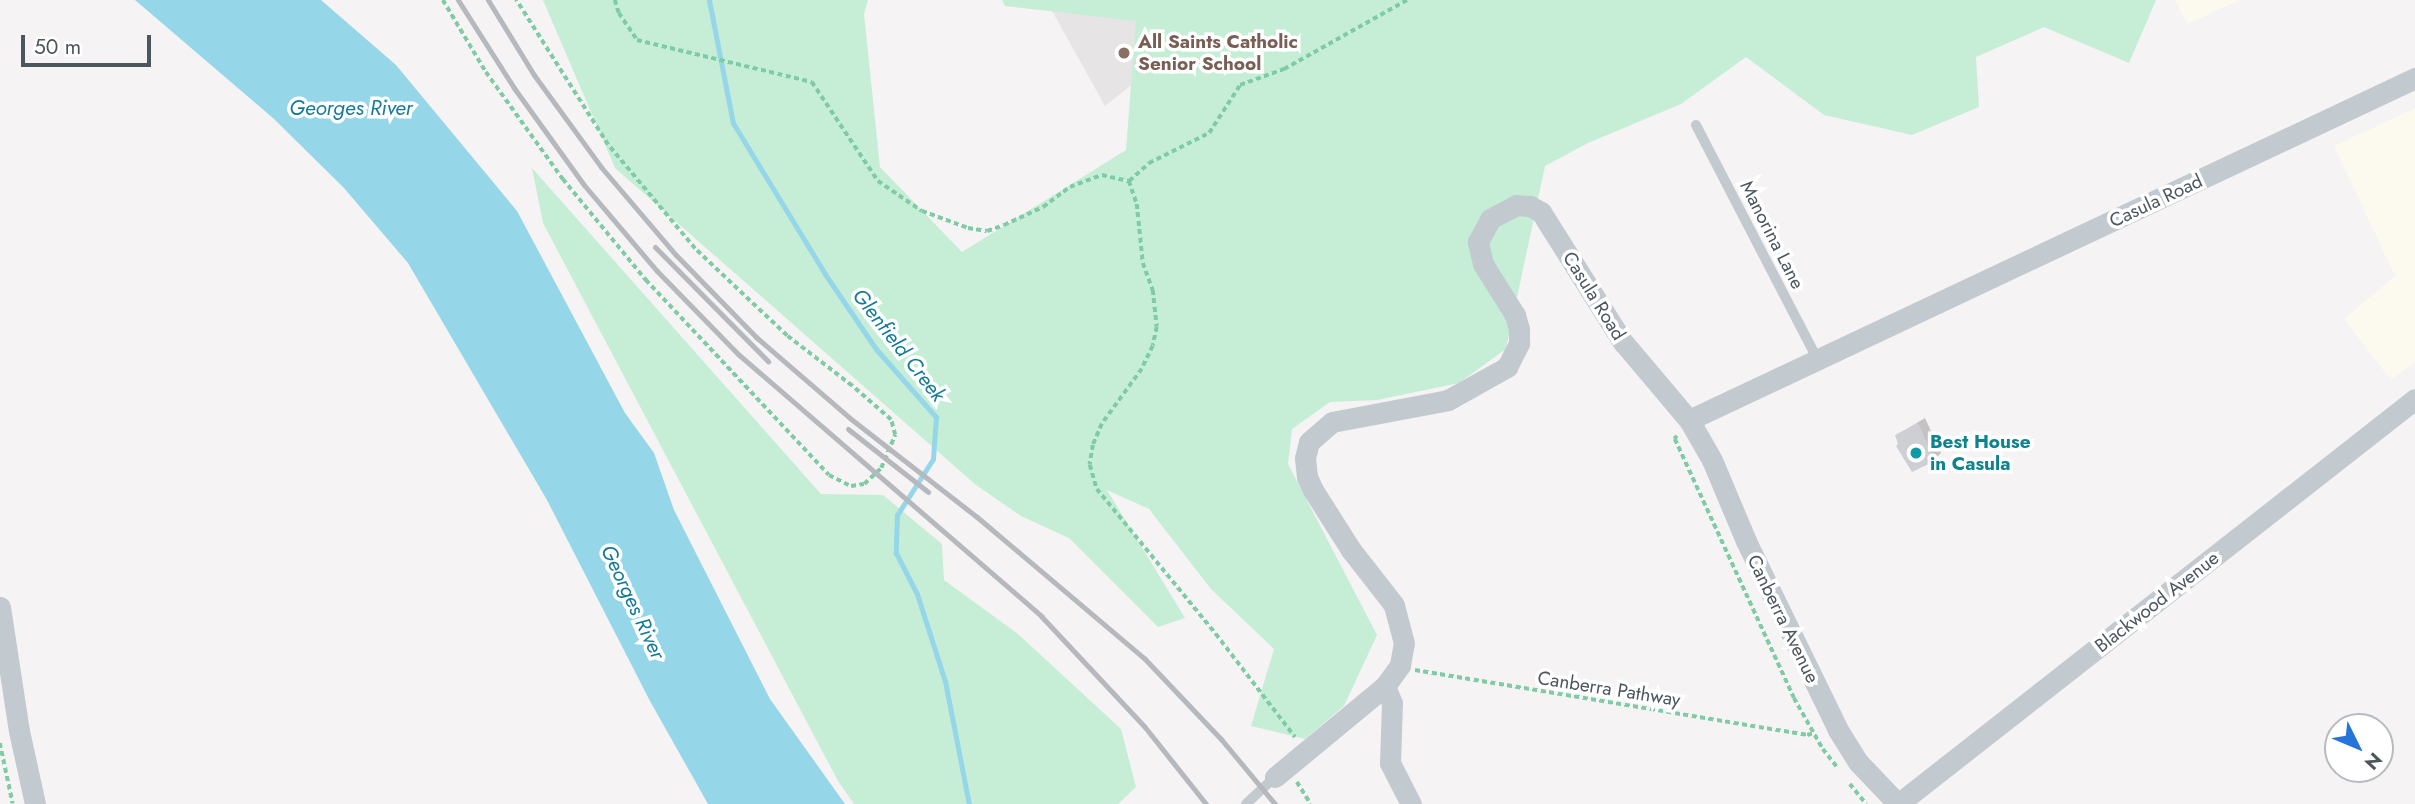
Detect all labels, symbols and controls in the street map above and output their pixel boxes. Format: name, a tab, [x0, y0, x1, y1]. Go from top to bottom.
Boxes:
scale bar	[24, 21, 154, 65]
place label: All Saints Catholic Senior School	[1138, 31, 1298, 75]
text: 50 m	[34, 32, 81, 62]
marker: All Saints Catholic Senior School	[1116, 45, 1132, 61]
water label: Georges River	[289, 95, 413, 121]
street label: Casula Road	[2106, 170, 2206, 232]
street label: Manorina Lane	[1735, 177, 1809, 293]
street label: Casula Road	[1558, 248, 1630, 344]
water label: Glenfield Creek	[847, 283, 951, 407]
place label: Best House in Casula	[1930, 431, 2031, 475]
marker: Best House in Casula	[1908, 445, 1924, 461]
water label: Georges River	[595, 541, 671, 663]
street label: Blackwood Avenue	[2091, 547, 2223, 657]
street label: Canberra Avenue	[1742, 551, 1824, 687]
street label: Canberra Pathway	[1536, 666, 1682, 712]
north arrow	[2324, 713, 2394, 783]
text: N	[2358, 747, 2388, 776]

